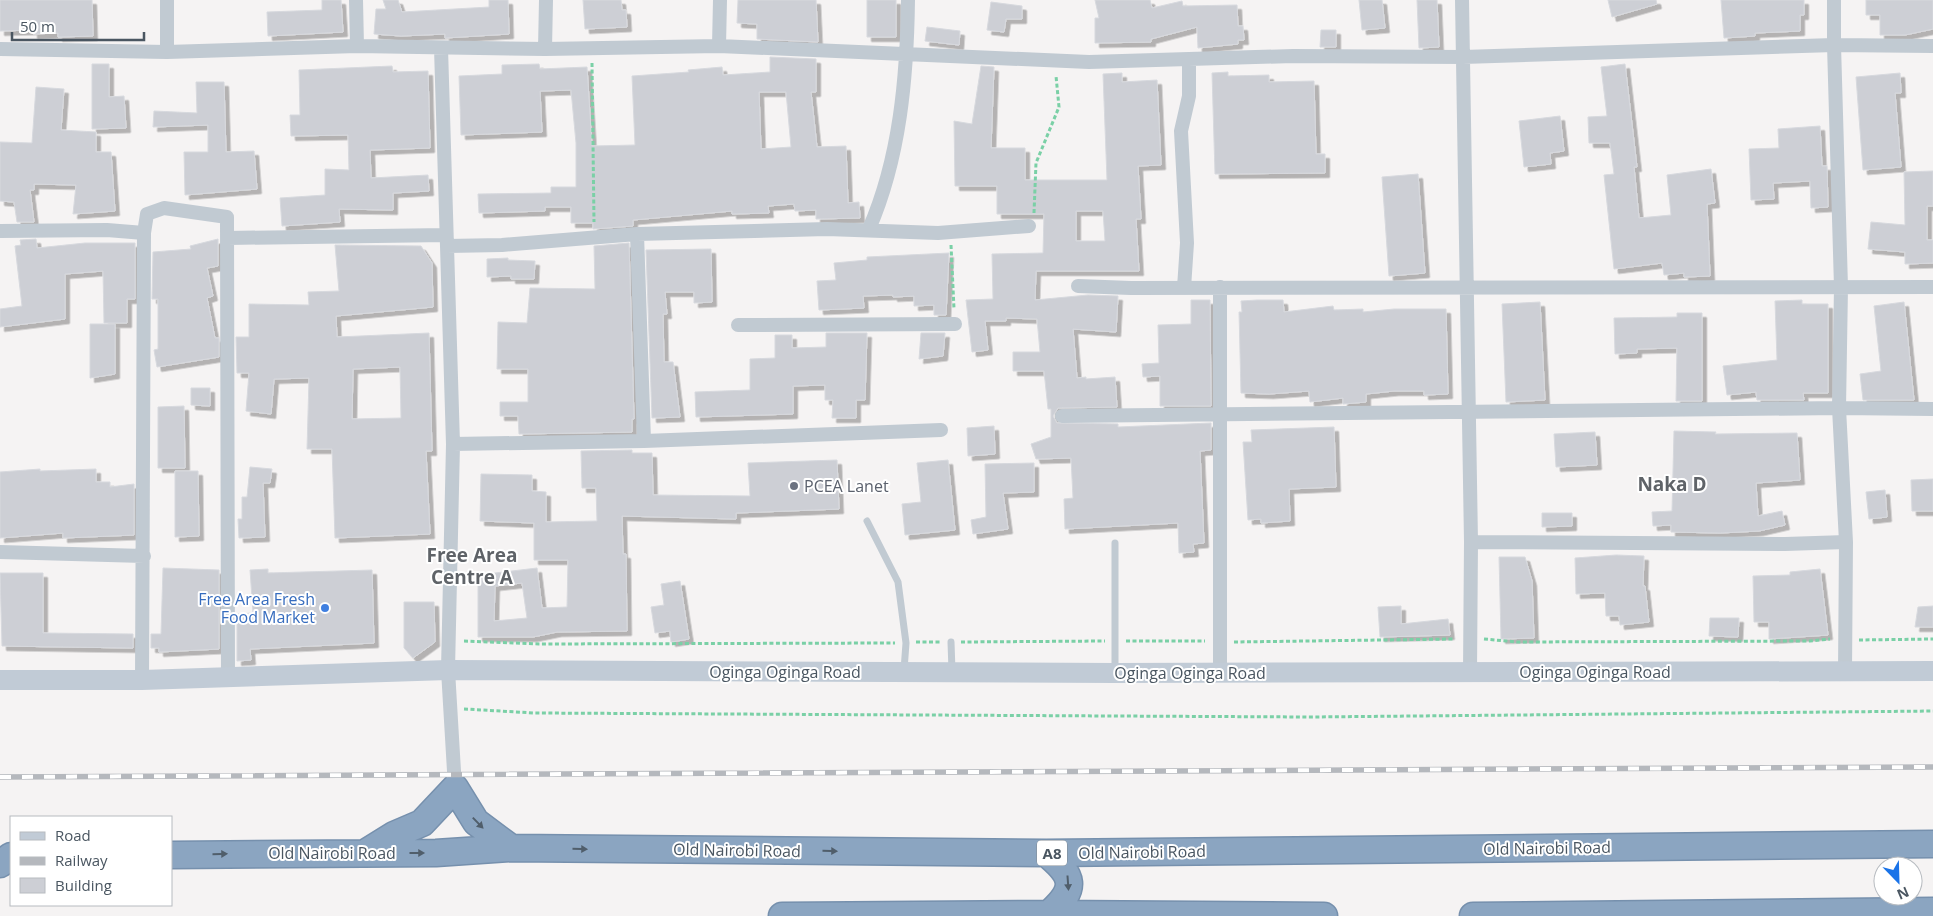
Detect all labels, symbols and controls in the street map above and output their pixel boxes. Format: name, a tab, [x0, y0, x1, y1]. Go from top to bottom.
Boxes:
scale bar	[12, 10, 145, 42]
text: 50 m	[20, 16, 55, 36]
district label: Naka D	[1637, 471, 1707, 497]
place label: PCEA Lanet	[804, 475, 889, 497]
marker: PCEA Lanet	[788, 480, 800, 492]
district label: Free Area Centre A	[427, 542, 517, 590]
place label: Free Area Fresh Food Market	[198, 588, 315, 628]
marker: Free Area Fresh Food Market	[319, 602, 331, 614]
street label: Oginga Oginga Road	[709, 661, 861, 683]
street label: Oginga Oginga Road	[1519, 661, 1671, 683]
street label: Oginga Oginga Road	[1114, 662, 1266, 684]
legend	[10, 816, 172, 906]
one-way arrow	[472, 817, 484, 829]
text: Road	[55, 825, 91, 845]
street label: Old Nairobi Road	[1483, 836, 1611, 860]
street label: Old Nairobi Road	[673, 838, 801, 862]
road number: A8	[1037, 840, 1067, 866]
street label: Old Nairobi Road	[1078, 840, 1206, 864]
street label: Old Nairobi Road	[268, 842, 396, 864]
one-way arrow	[572, 845, 588, 853]
one-way arrow	[822, 847, 838, 855]
one-way arrow	[410, 849, 426, 857]
text: Railway	[55, 850, 108, 870]
one-way arrow	[212, 850, 228, 858]
north arrow	[1873, 856, 1923, 906]
text: Building	[55, 875, 112, 895]
one-way arrow	[1064, 875, 1072, 891]
text: N	[1894, 882, 1912, 904]

